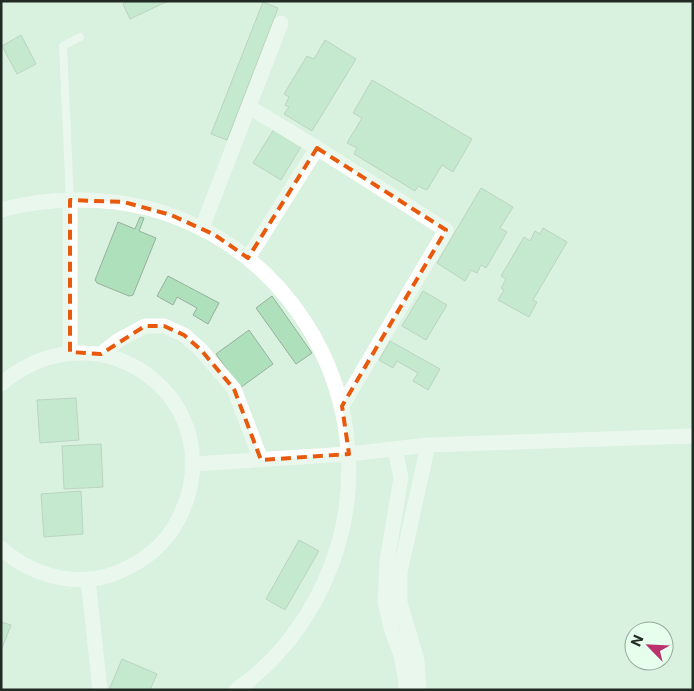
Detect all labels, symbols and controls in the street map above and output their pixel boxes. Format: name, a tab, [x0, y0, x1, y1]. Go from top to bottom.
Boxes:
north arrow	[624, 621, 674, 671]
text: N	[627, 632, 647, 649]

